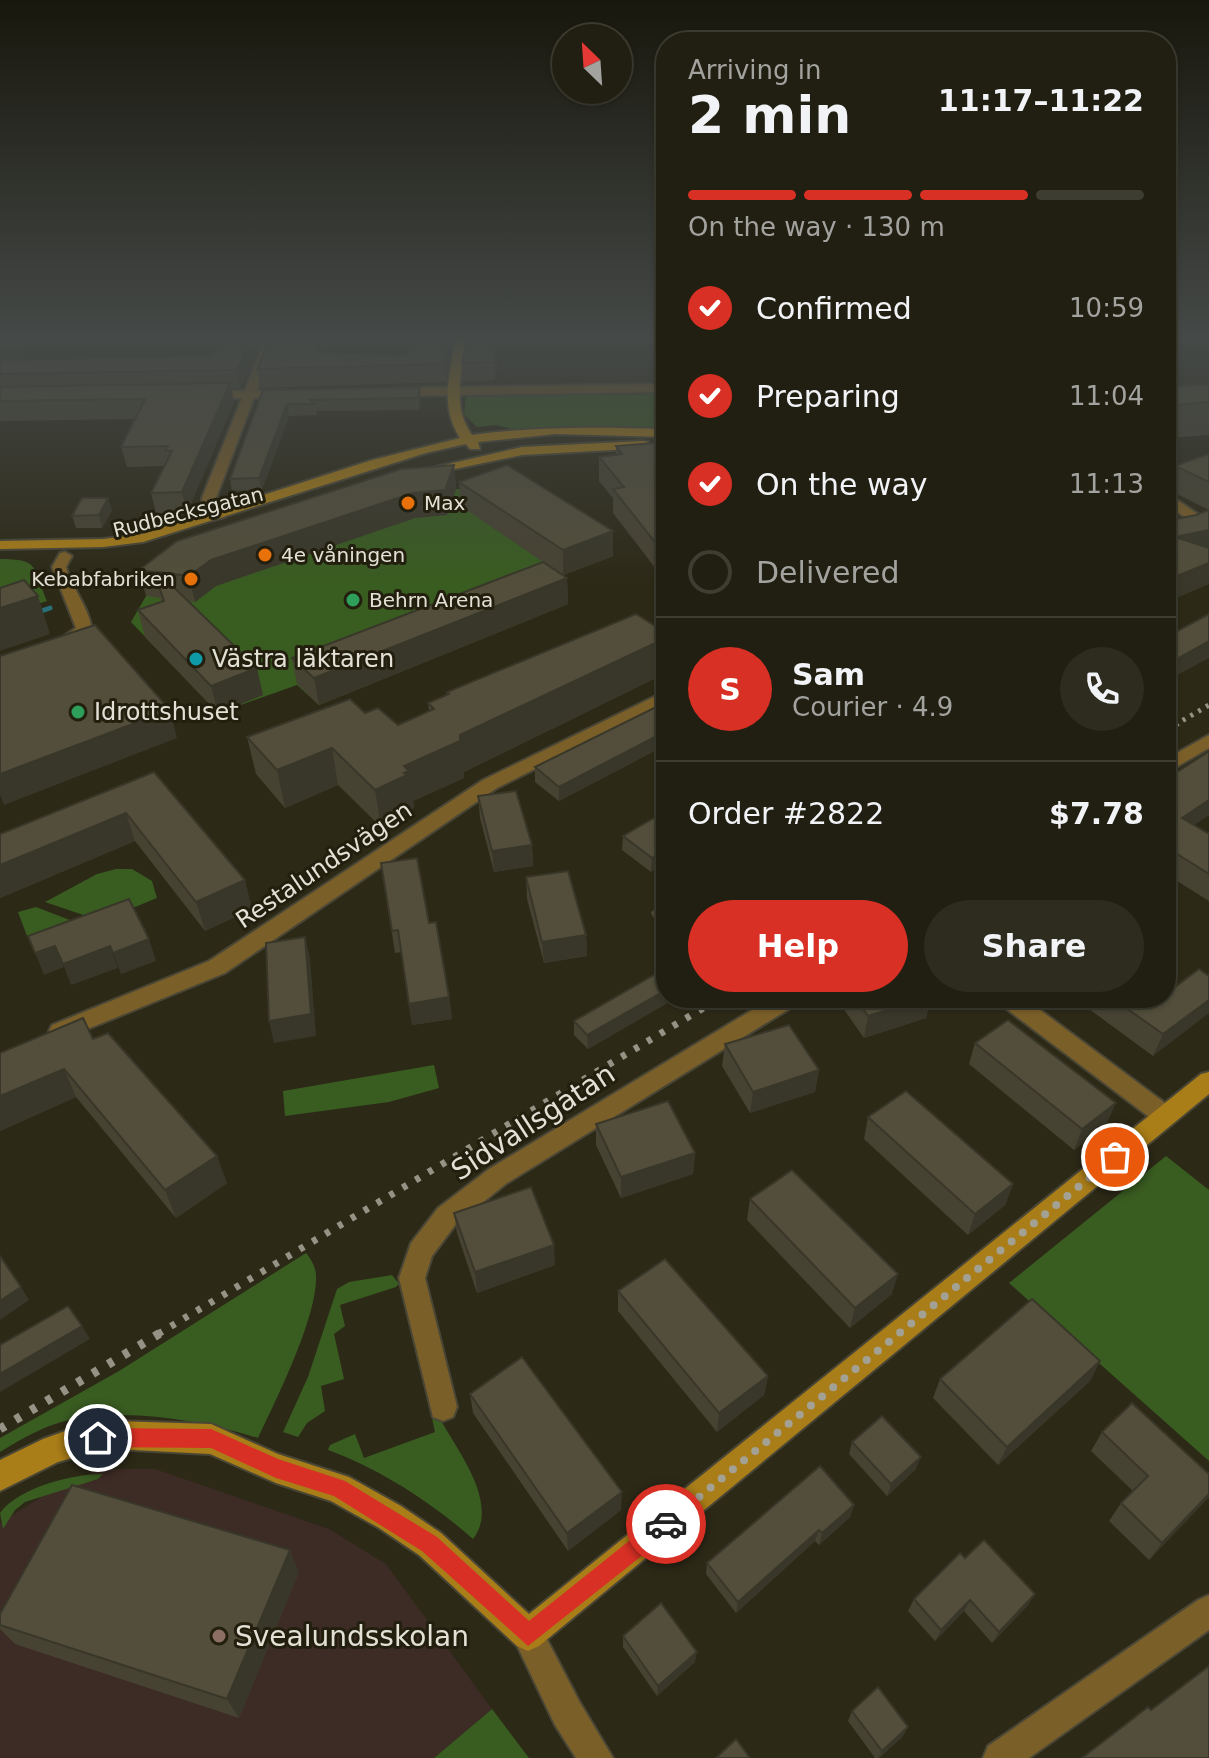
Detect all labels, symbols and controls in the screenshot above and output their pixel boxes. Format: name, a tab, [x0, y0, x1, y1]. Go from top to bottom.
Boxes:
north arrow	[552, 24, 632, 104]
map controls	[552, 24, 632, 104]
text: Arriving in	[688, 55, 822, 85]
text: 11:17–11:22	[938, 83, 1144, 118]
text: 2 min	[688, 85, 851, 145]
text: On the way · 130 m	[688, 212, 945, 242]
icon: check	[688, 286, 732, 330]
text: Confirmed	[756, 291, 912, 326]
text: 10:59	[1069, 293, 1144, 323]
icon: check	[688, 374, 732, 418]
text: Preparing	[756, 379, 900, 414]
text: 11:04	[1069, 381, 1144, 411]
icon: check	[688, 462, 732, 506]
text: On the way	[756, 467, 928, 502]
text: 11:13	[1069, 469, 1144, 499]
street label: Rudbecksgatan	[110, 482, 266, 542]
place label: Max	[424, 491, 466, 515]
marker: Max	[399, 494, 417, 512]
place label: 4e våningen	[281, 543, 405, 567]
marker: 4e våningen	[256, 546, 274, 564]
text: Delivered	[756, 555, 900, 590]
place label: Kebabfabriken	[31, 567, 175, 591]
marker: Kebabfabriken	[182, 570, 200, 588]
place label: Behrn Arena	[369, 588, 493, 612]
marker: Behrn Arena	[344, 591, 362, 609]
place label: Västra läktaren	[212, 645, 394, 673]
button: phone	[1060, 647, 1144, 731]
marker: Västra läktaren	[187, 650, 205, 668]
text: Sam	[792, 657, 865, 692]
text: S	[719, 672, 741, 707]
text: Courier · 4.9	[792, 692, 953, 722]
place label: Idrottshuset	[94, 698, 239, 726]
marker: Idrottshuset	[69, 703, 87, 721]
street label: Restalundsvägen	[231, 796, 417, 934]
text: Order #2822	[688, 796, 884, 831]
text: $7.78	[1049, 796, 1144, 831]
button: Help	[688, 900, 908, 992]
button: Share	[924, 900, 1144, 992]
street label: Sidvallsgatan	[445, 1057, 621, 1187]
pin	[1081, 1123, 1149, 1191]
icon: bag	[1093, 1135, 1137, 1179]
pin	[64, 1404, 132, 1472]
icon: home	[76, 1416, 120, 1460]
courier	[626, 1484, 706, 1564]
icon: car	[644, 1502, 688, 1546]
place label: Svealundsskolan	[235, 1620, 469, 1653]
marker: Svealundsskolan	[210, 1627, 228, 1645]

